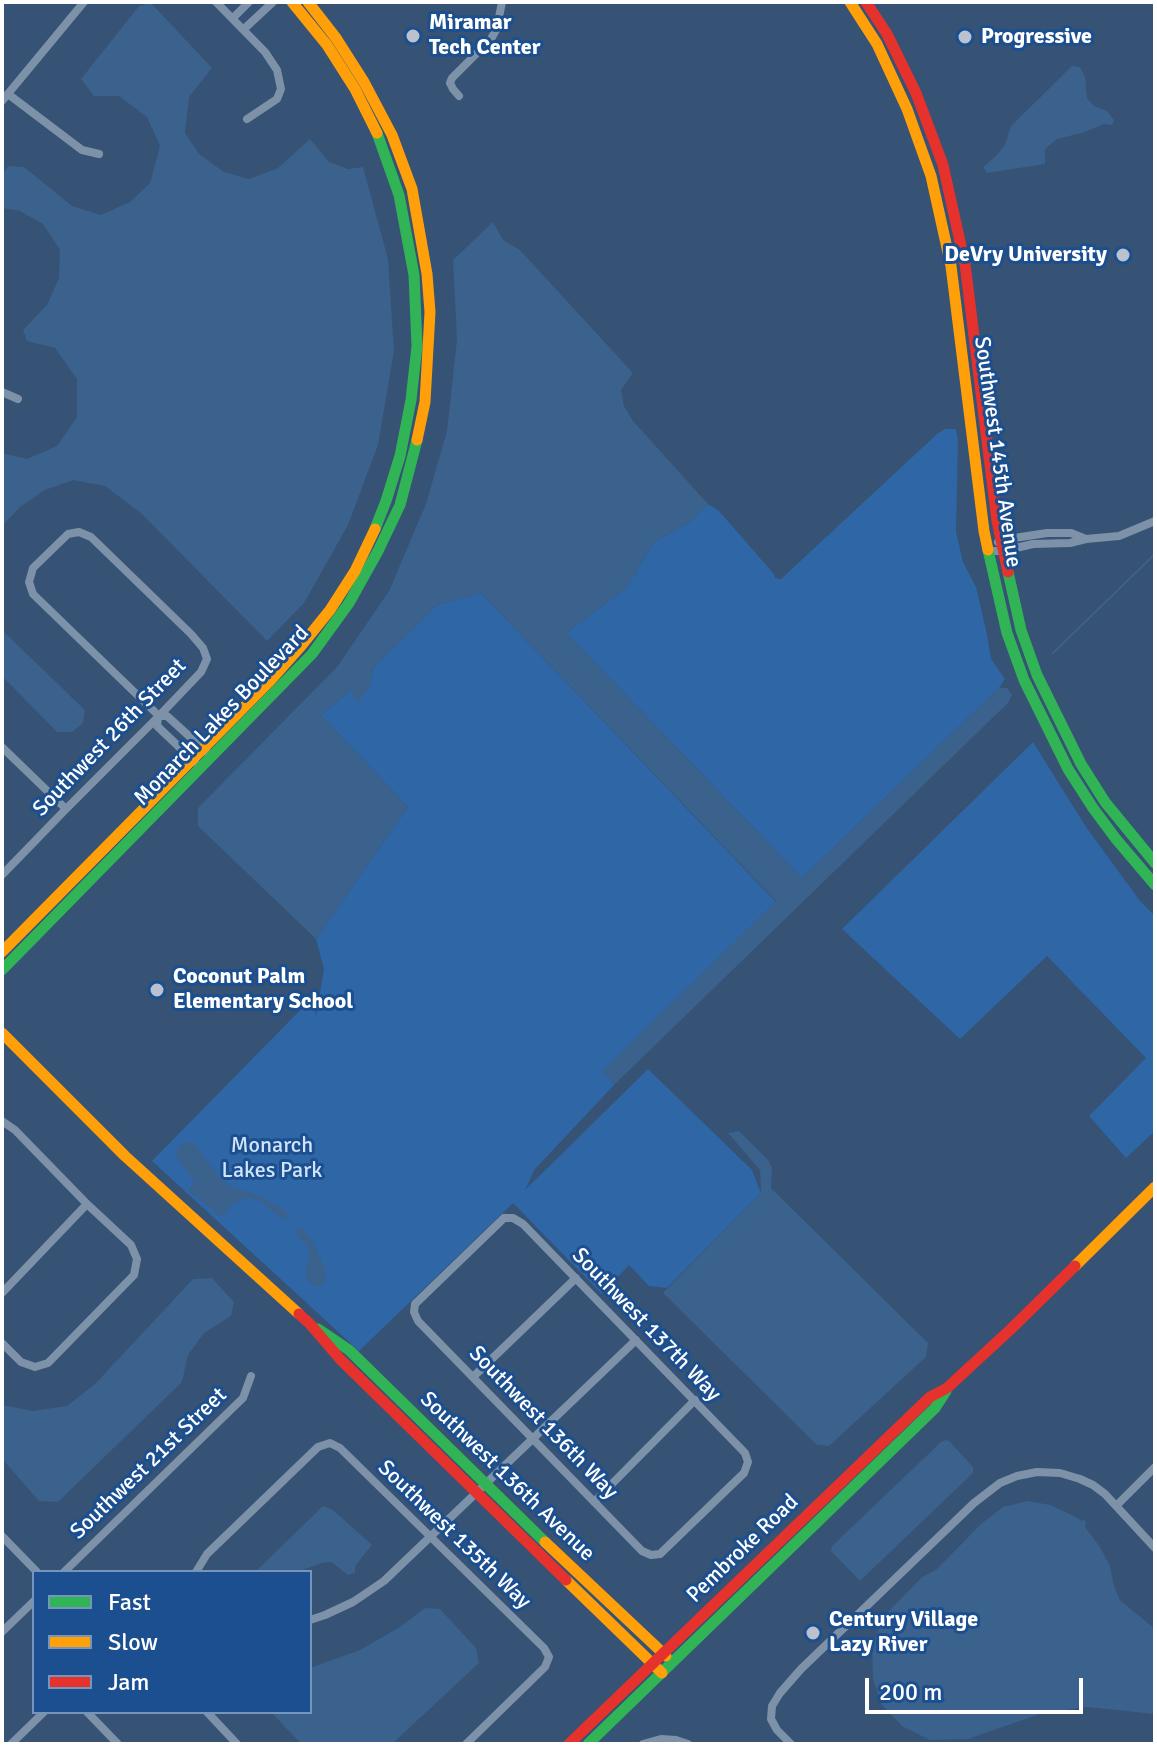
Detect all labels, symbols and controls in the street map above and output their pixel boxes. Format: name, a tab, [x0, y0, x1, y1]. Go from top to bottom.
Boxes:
place label: Miramar Tech Center	[429, 10, 540, 62]
place label: Progressive	[981, 24, 1092, 50]
marker: Miramar Tech Center	[404, 27, 422, 45]
marker: Progressive	[956, 28, 974, 46]
place label: DeVry University	[944, 242, 1107, 268]
marker: DeVry University	[1114, 246, 1132, 264]
street label: Southwest 145th Avenue	[968, 335, 1026, 569]
street label: Monarch Lakes Boulevard	[129, 620, 315, 812]
street label: Southwest 26th Street	[28, 654, 192, 822]
place label: Coconut Palm Elementary School	[173, 964, 353, 1016]
marker: Coconut Palm Elementary School	[148, 981, 166, 999]
park label: Monarch Lakes Park	[222, 1133, 322, 1184]
street label: Southwest 137th Way	[566, 1243, 726, 1407]
street label: Southwest 136th Way	[463, 1341, 623, 1505]
street label: Southwest 21st Street	[65, 1383, 233, 1545]
street label: Southwest 136th Avenue	[414, 1387, 600, 1567]
street label: Southwest 135th Way	[372, 1455, 536, 1615]
street label: Pembroke Road	[682, 1489, 804, 1609]
legend	[32, 1570, 312, 1714]
text: Fast	[108, 1587, 151, 1617]
place label: Century Village Lazy River	[829, 1607, 978, 1658]
marker: Century Village Lazy River	[804, 1624, 822, 1642]
text: Slow	[108, 1627, 158, 1657]
scale bar	[869, 1662, 1087, 1712]
text: Jam	[108, 1667, 149, 1697]
text: 200 m	[879, 1677, 942, 1707]

